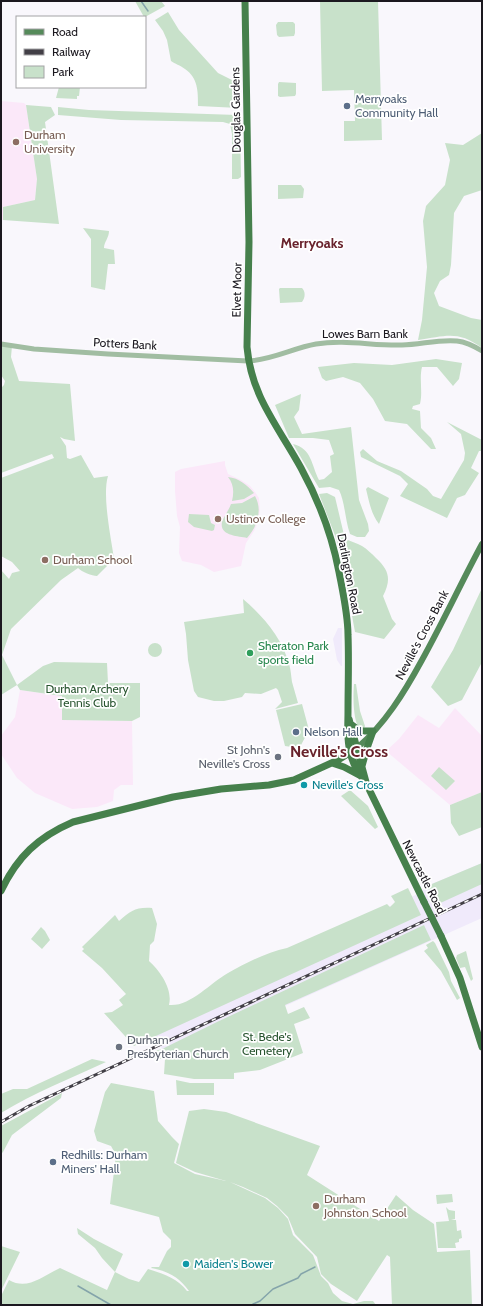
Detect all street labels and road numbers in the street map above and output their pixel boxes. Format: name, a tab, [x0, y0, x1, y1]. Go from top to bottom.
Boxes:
street label: Douglas Gardens	[227, 67, 244, 153]
street label: Elvet Moor	[229, 262, 244, 317]
street label: Lowes Barn Bank	[322, 326, 409, 341]
street label: Potters Bank	[93, 334, 158, 353]
street label: Darlington Road	[334, 532, 365, 616]
street label: Neville's Cross Bank	[392, 587, 452, 682]
street label: Newcastle Road	[399, 837, 450, 916]

